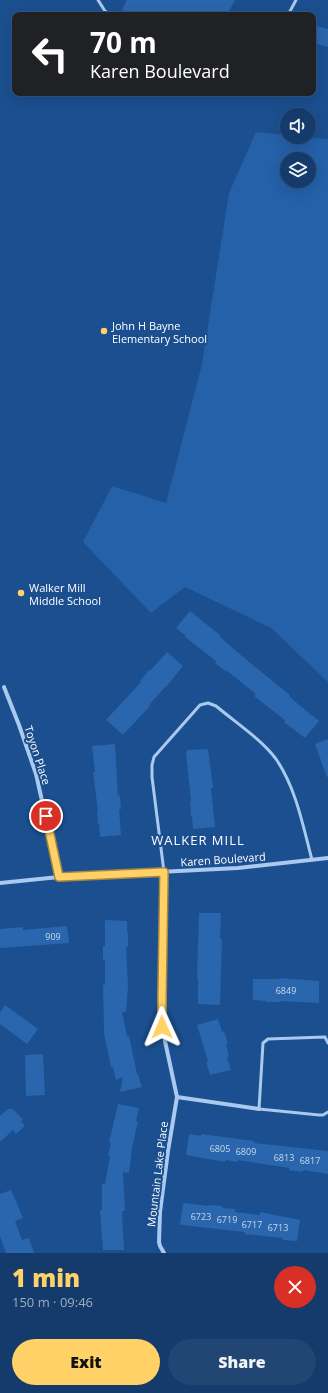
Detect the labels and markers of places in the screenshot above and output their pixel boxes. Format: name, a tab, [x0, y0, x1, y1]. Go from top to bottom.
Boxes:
place label: John H Bayne Elementary School	[111, 318, 207, 346]
marker: John H Bayne Elementary School	[99, 326, 109, 336]
place label: Walker Mill Middle School	[29, 580, 101, 608]
marker: Walker Mill Middle School	[16, 588, 26, 598]
pin	[29, 799, 63, 833]

